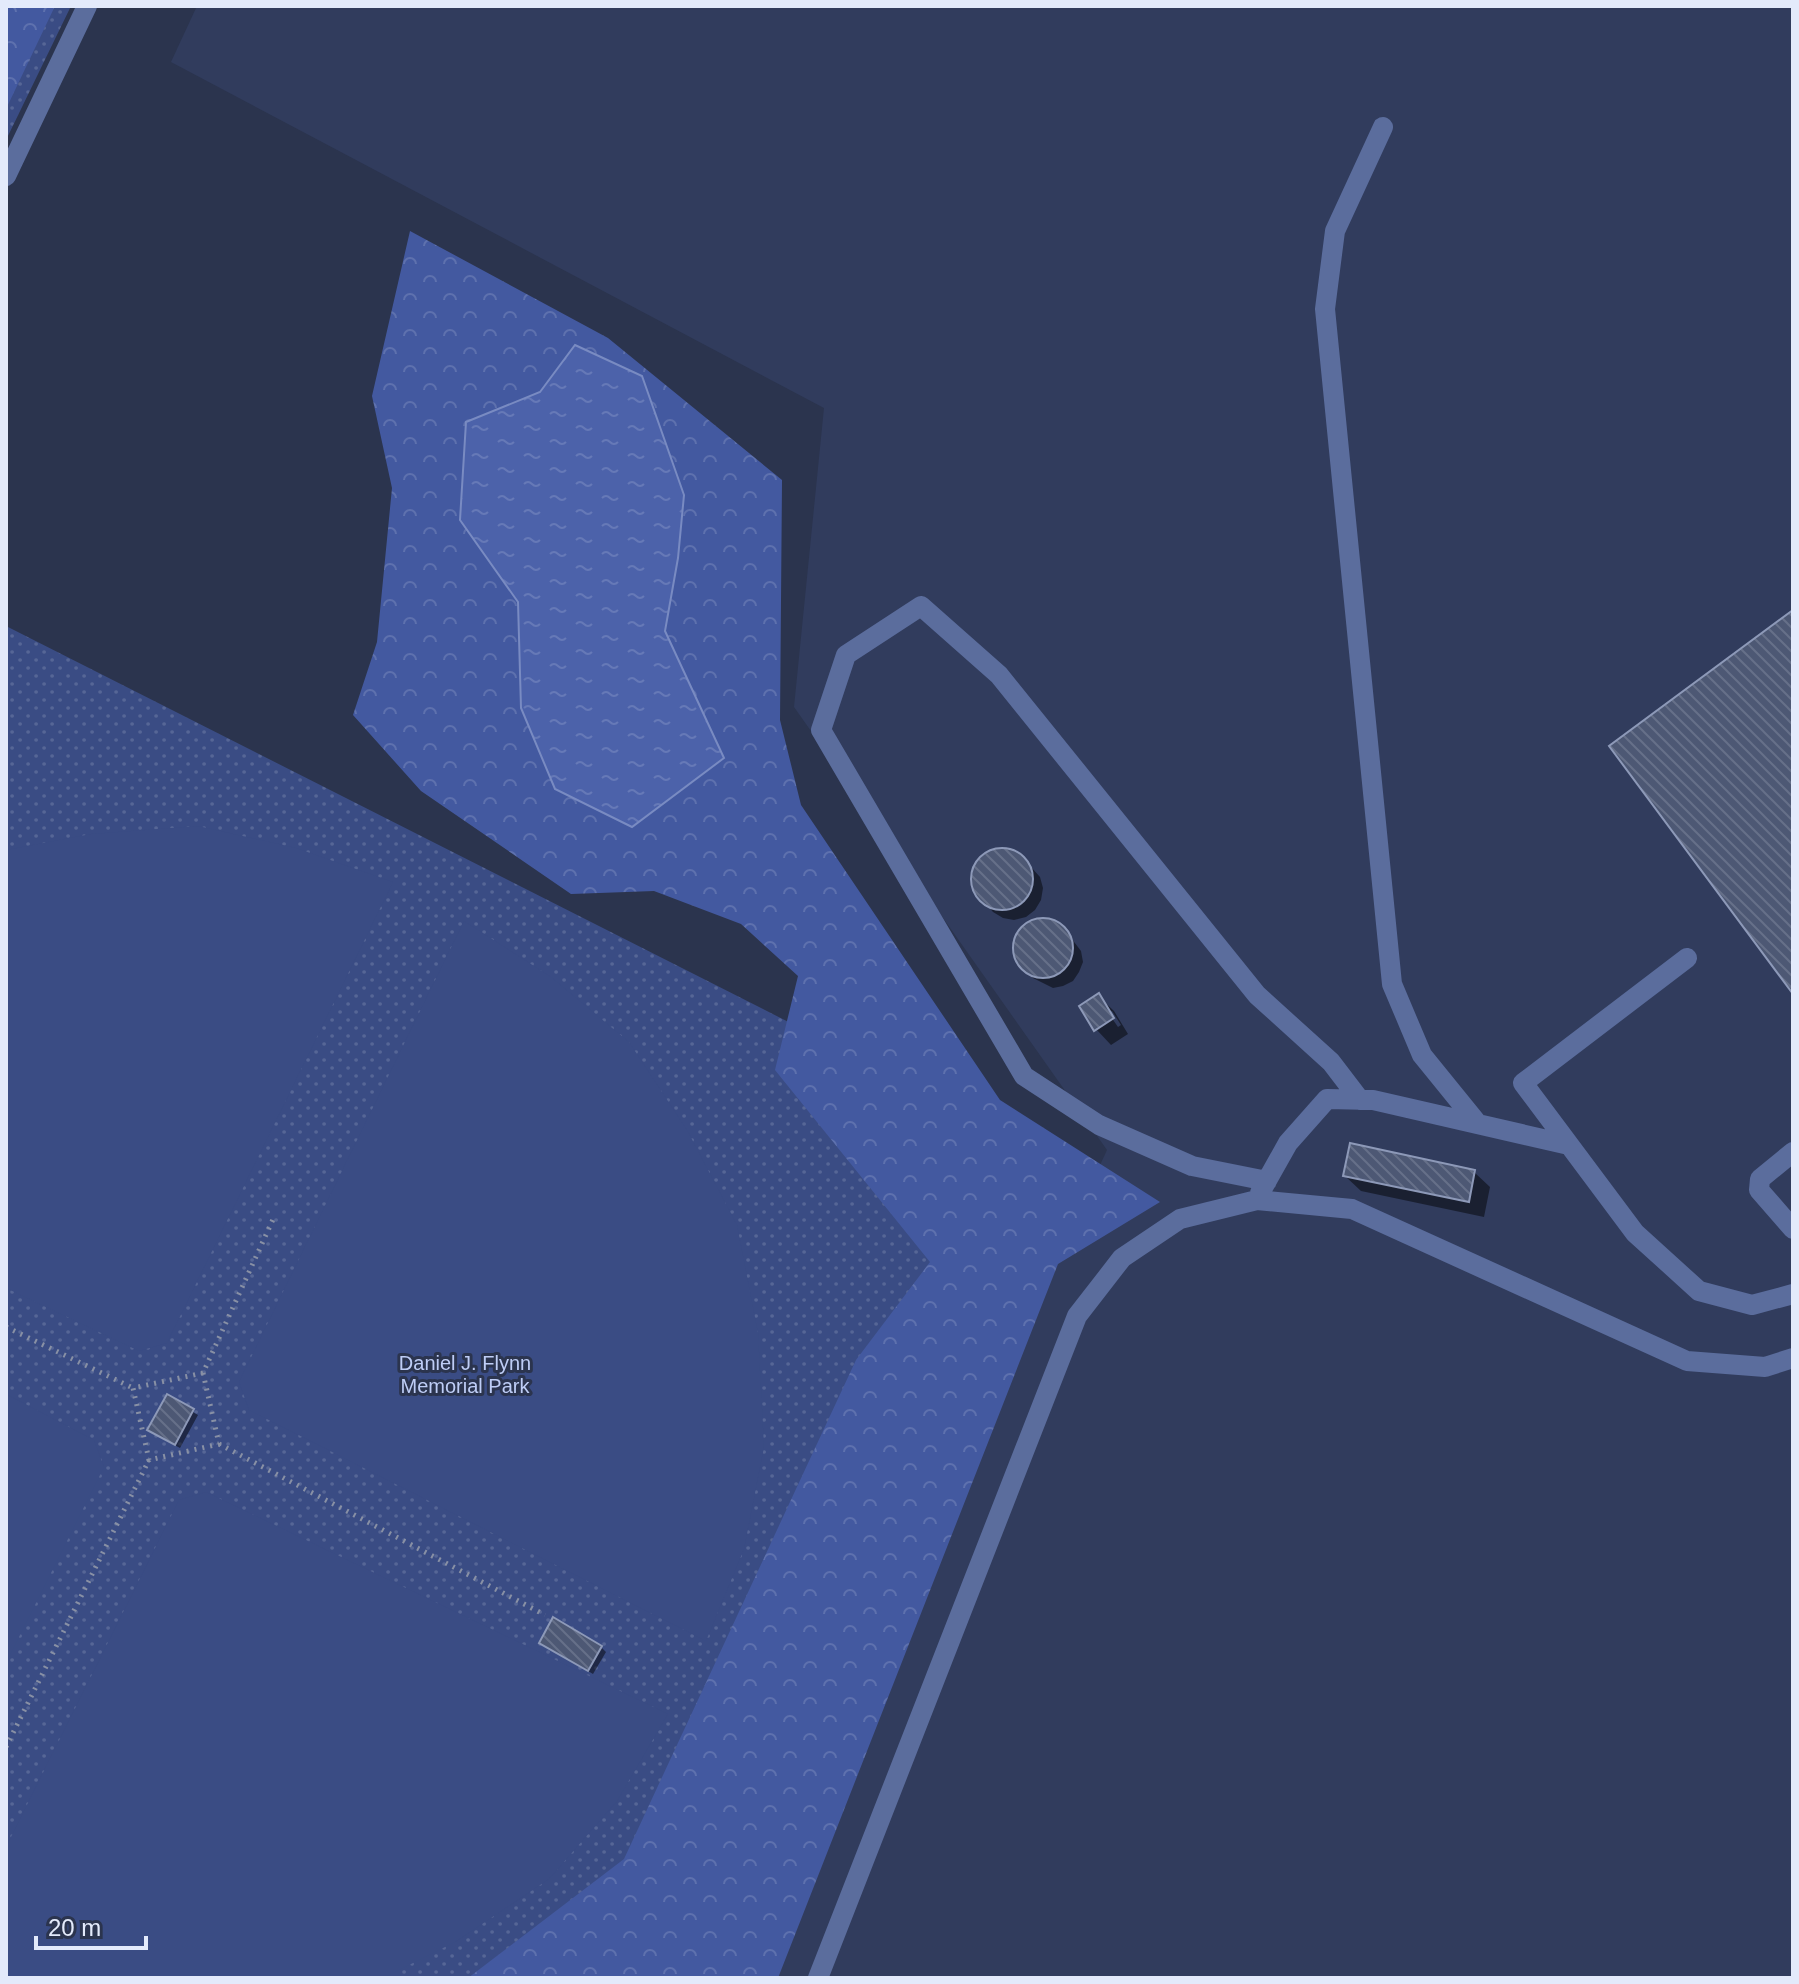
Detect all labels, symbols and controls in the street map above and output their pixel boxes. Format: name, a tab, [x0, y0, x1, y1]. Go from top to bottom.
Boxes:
park label: Daniel J. Flynn Memorial Park	[399, 1352, 531, 1397]
scale bar	[36, 1900, 146, 1950]
text: 20 m	[48, 1914, 101, 1941]

